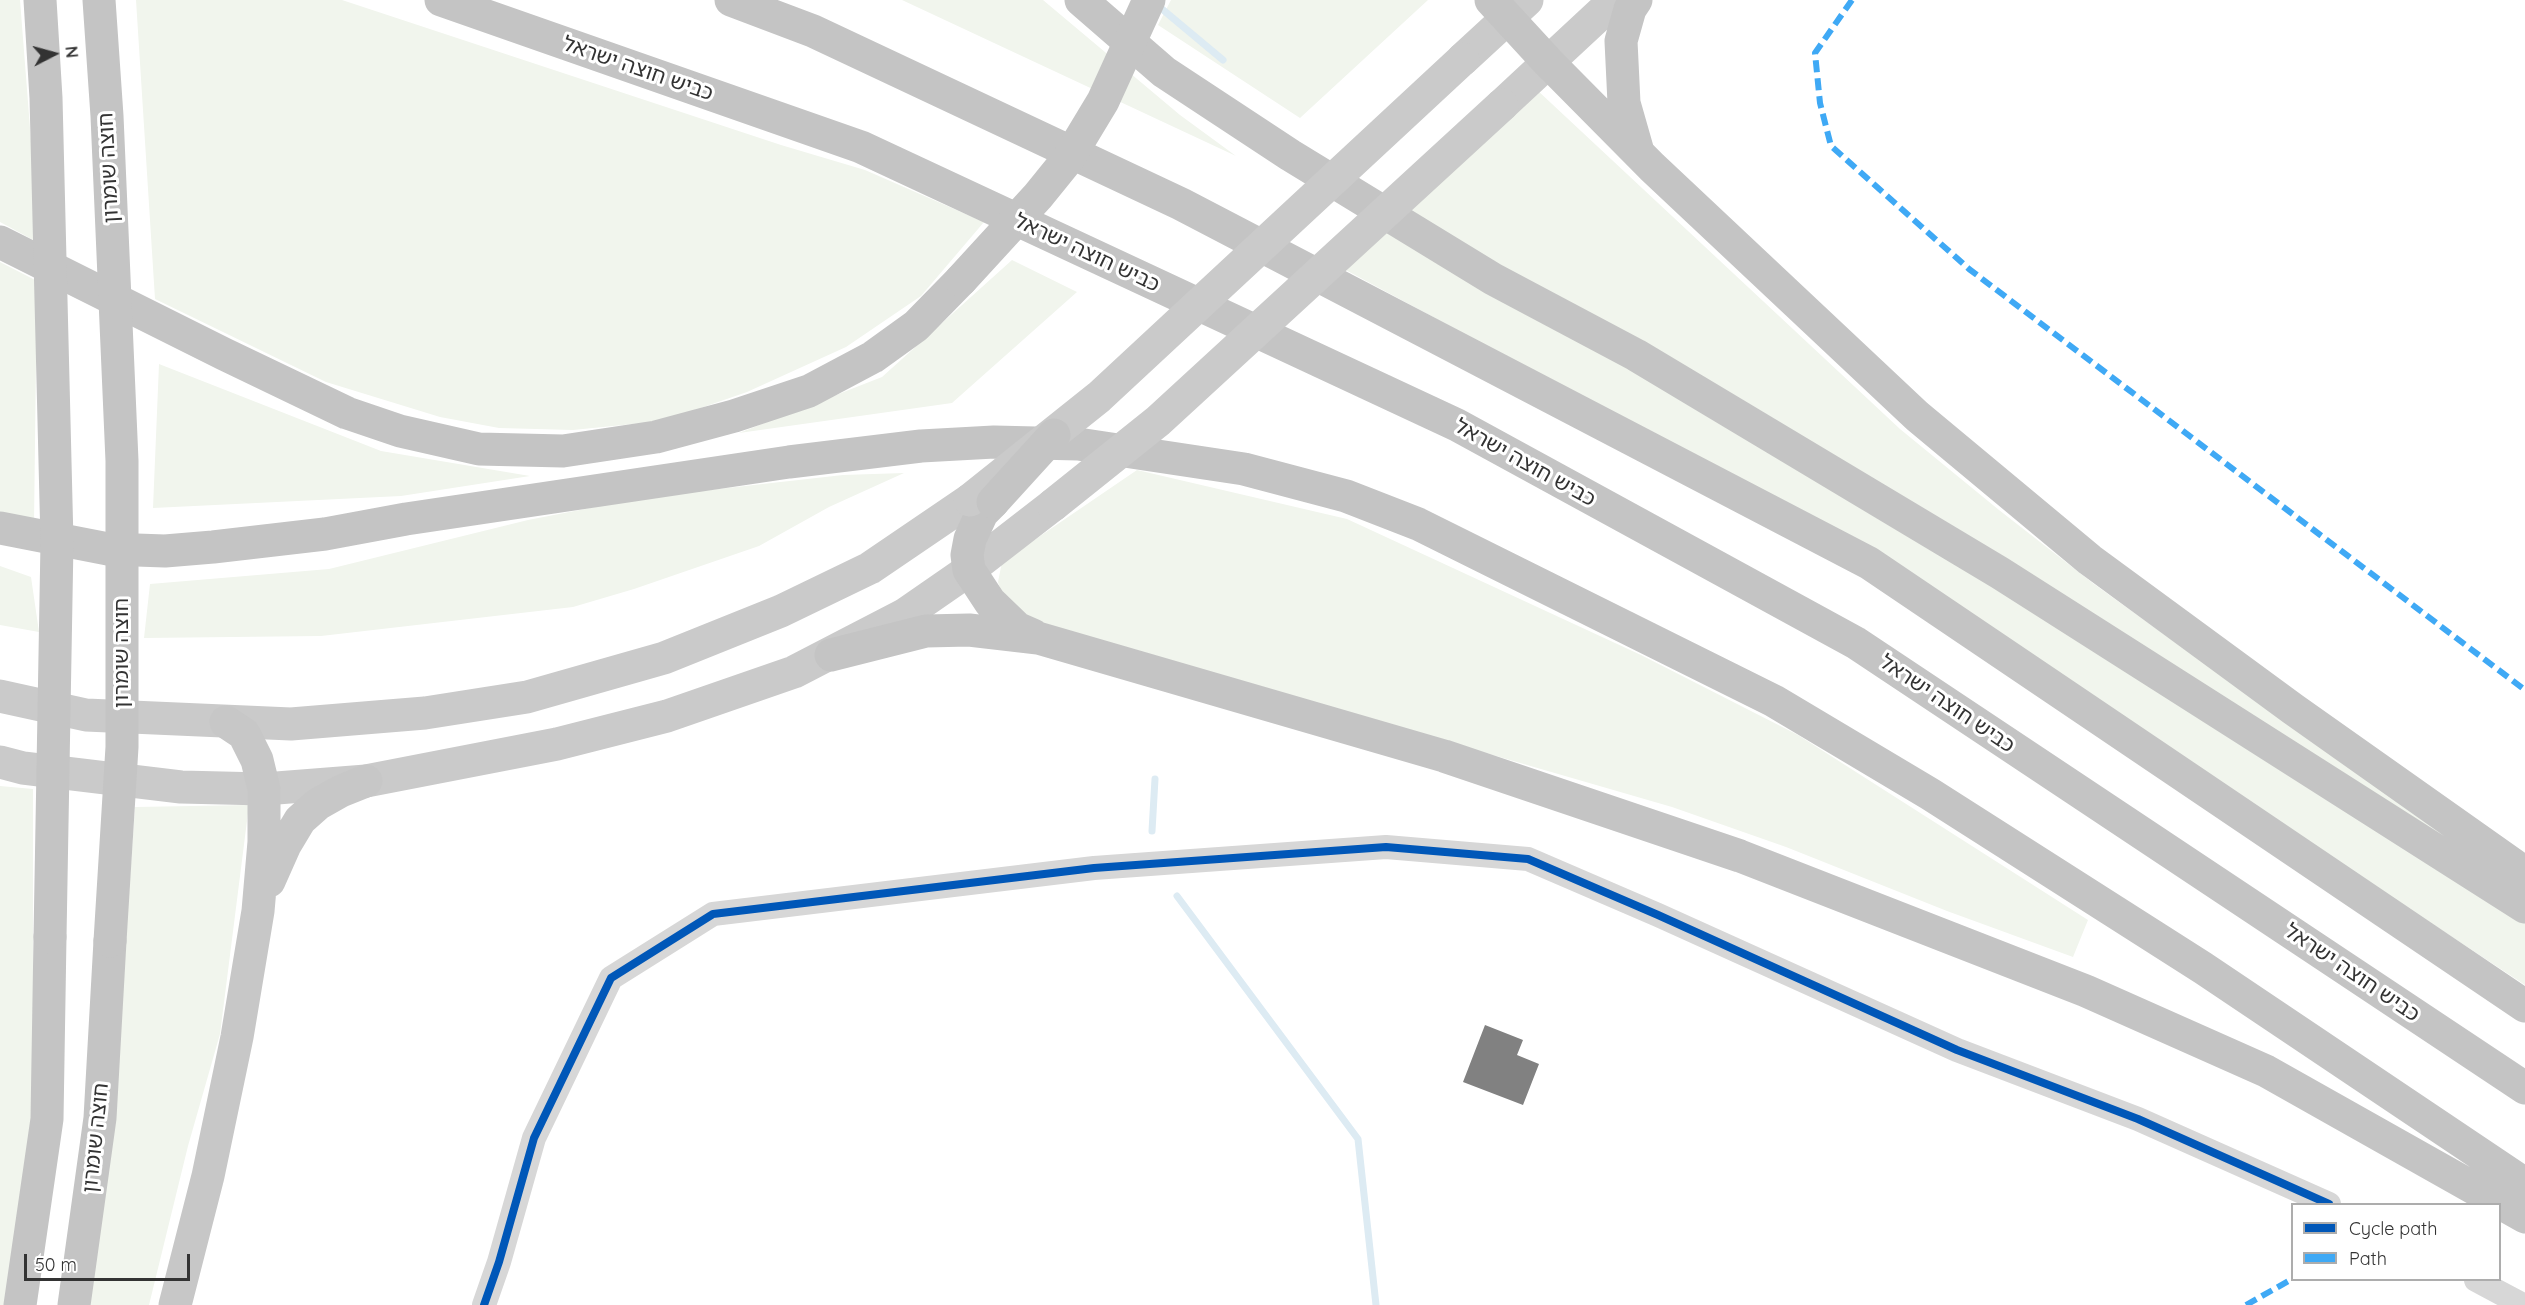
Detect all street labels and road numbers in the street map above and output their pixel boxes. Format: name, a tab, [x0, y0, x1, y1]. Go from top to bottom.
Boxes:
street label: כביש חוצה ישראל	[560, 31, 716, 107]
street label: חוצה שומרון	[94, 112, 124, 224]
street label: כביש חוצה ישראל	[1010, 208, 1164, 298]
street label: כביש חוצה ישראל	[1450, 414, 1600, 512]
street label: חוצה שומרון	[109, 598, 135, 708]
street label: כביש חוצה ישראל	[1875, 650, 2019, 758]
street label: כביש חוצה ישראל	[2280, 919, 2424, 1027]
street label: חוצה שומרון	[78, 1082, 114, 1194]

